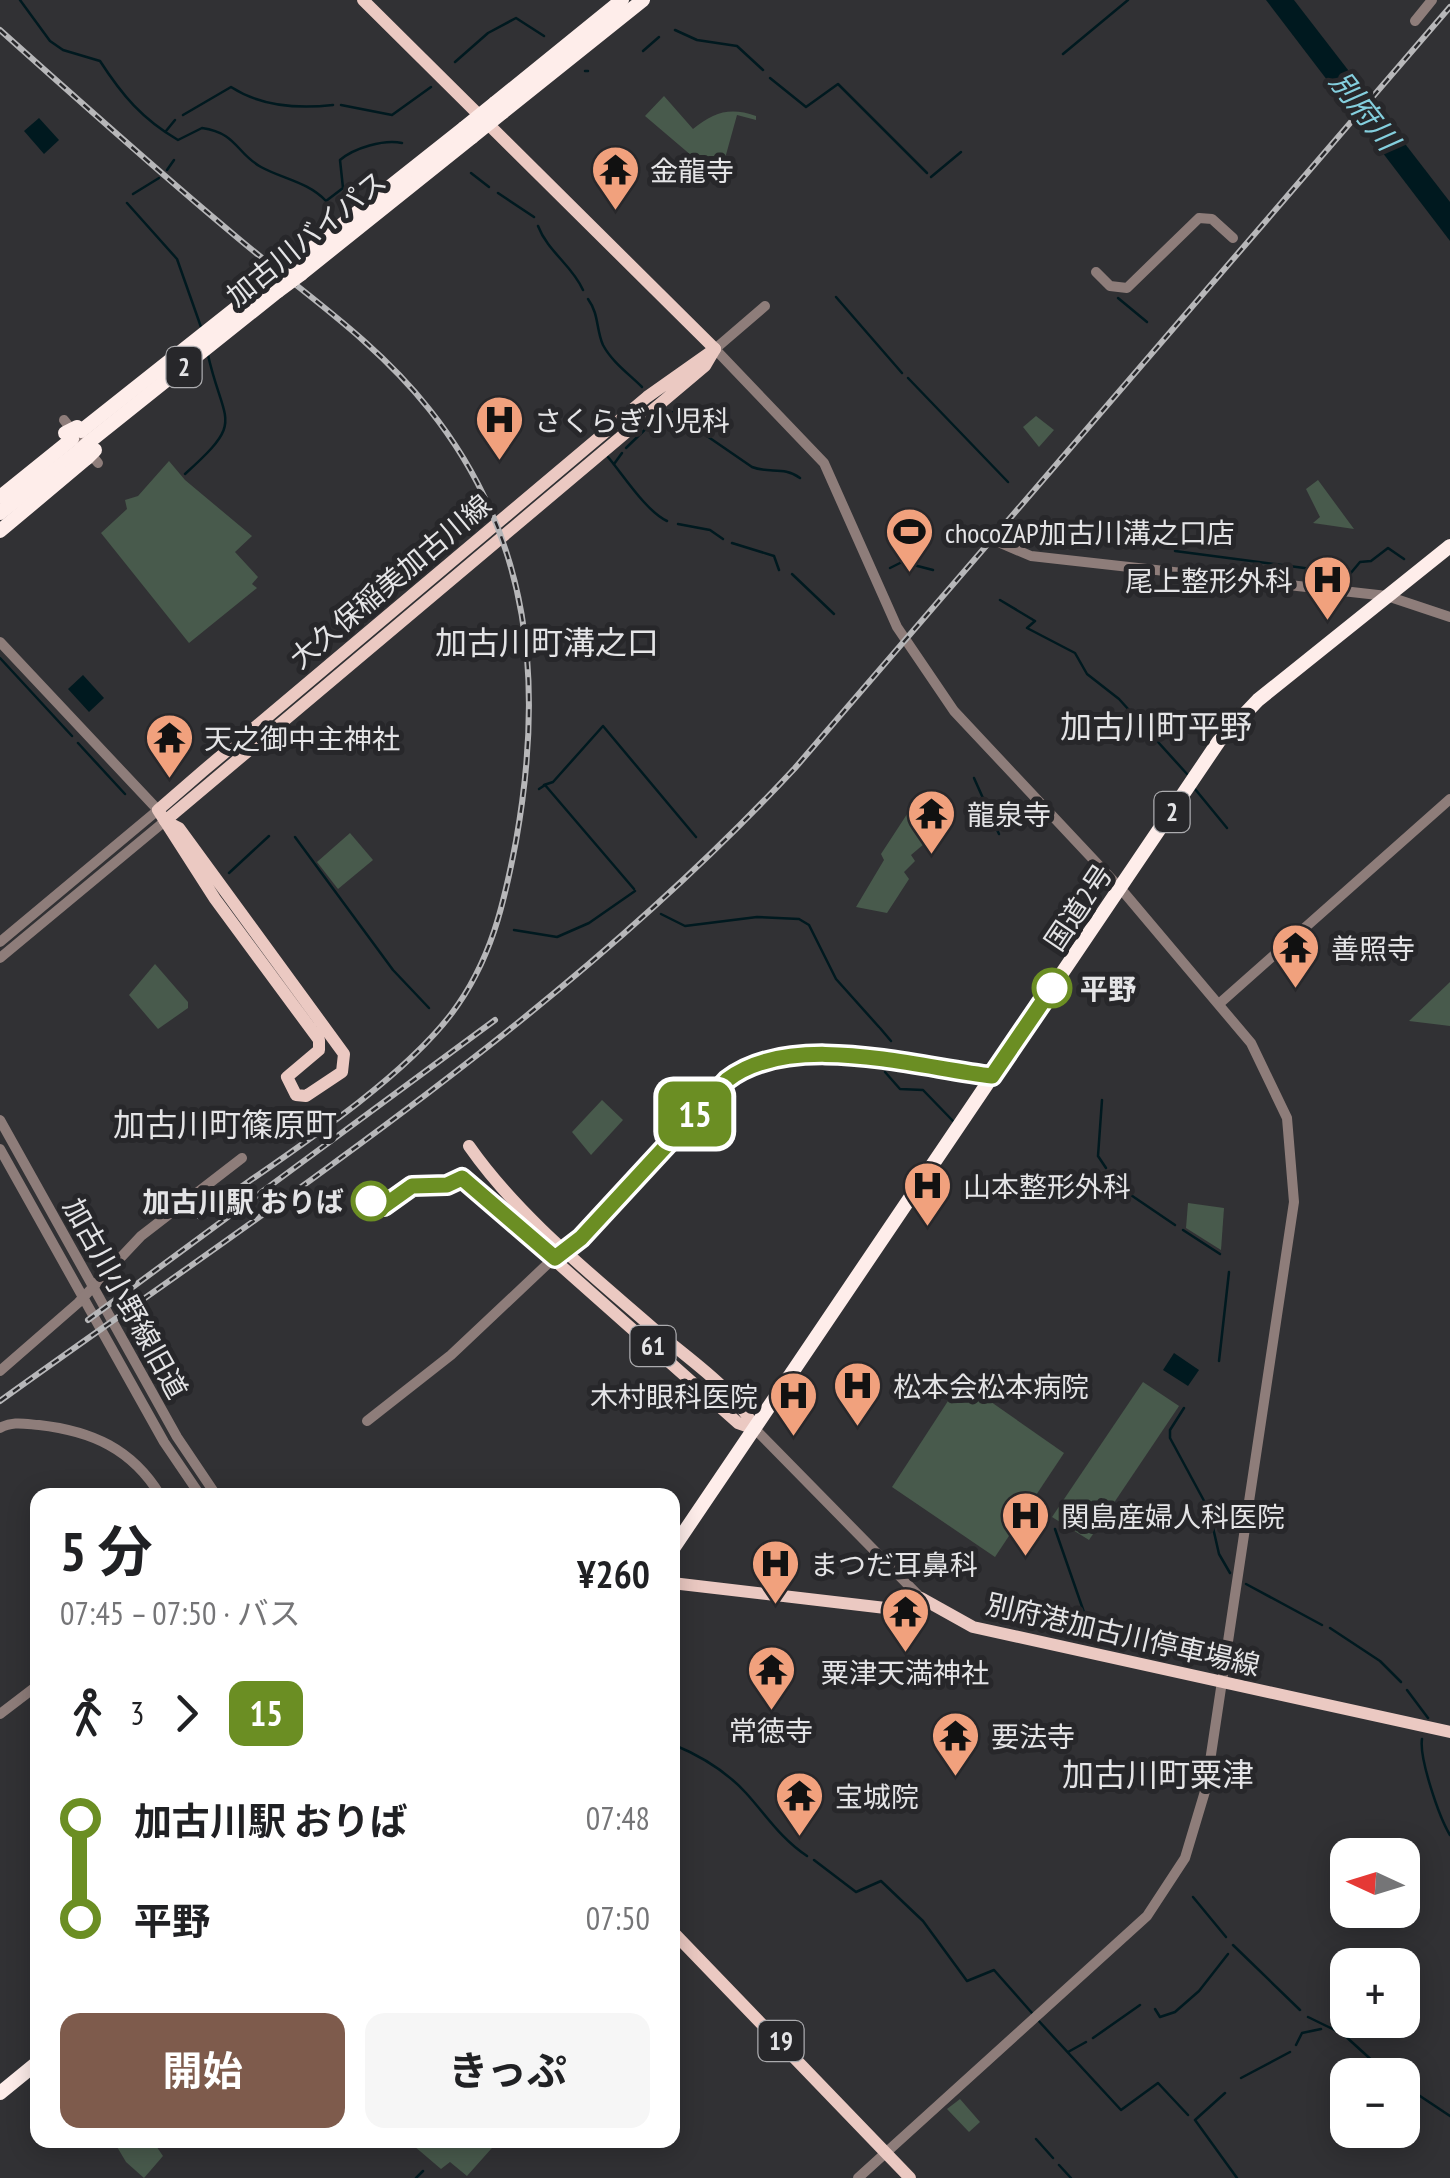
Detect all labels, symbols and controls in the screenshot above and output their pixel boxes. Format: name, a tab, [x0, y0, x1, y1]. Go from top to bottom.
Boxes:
water label: 別府川	[1322, 63, 1410, 160]
temple icon: 金龍寺	[589, 144, 641, 212]
place label: 金龍寺	[650, 152, 734, 189]
street label: 加古川バイパス	[218, 162, 394, 314]
road number: 2	[166, 347, 202, 387]
hospital icon: さくらぎ小児科	[473, 394, 525, 462]
place label: さくらぎ小児科	[534, 402, 730, 439]
street label: 大久保稲美加古川線	[282, 486, 498, 676]
sports icon: chocoZAP加古川溝之口店	[884, 506, 936, 574]
place label: chocoZAP加古川溝之口店	[945, 514, 1235, 551]
hospital icon: 尾上整形外科	[1302, 554, 1354, 622]
place label: 尾上整形外科	[1125, 562, 1293, 599]
district label: 加古川町溝之口	[435, 621, 659, 663]
district label: 加古川町平野	[1060, 705, 1252, 747]
temple icon: 天之御中主神社	[143, 712, 195, 780]
place label: 天之御中主神社	[204, 720, 400, 757]
temple icon: 龍泉寺	[906, 788, 958, 856]
road number: 2	[1154, 792, 1190, 832]
place label: 龍泉寺	[967, 796, 1051, 833]
street label: 国道2号	[1036, 857, 1120, 957]
temple icon: 善照寺	[1270, 922, 1322, 990]
place label: 善照寺	[1331, 930, 1415, 967]
marker: 平野	[1033, 969, 1071, 1007]
place label: 平野	[1080, 970, 1136, 1007]
line badge: 15	[650, 1082, 740, 1146]
text: 15	[678, 1091, 712, 1137]
district label: 加古川町篠原町	[113, 1103, 337, 1145]
hospital icon: 山本整形外科	[902, 1160, 954, 1228]
place label: 山本整形外科	[963, 1168, 1131, 1205]
marker: 加古川駅 おりば	[352, 1182, 390, 1220]
place label: 加古川駅 おりば	[142, 1183, 344, 1220]
street label: 加古川小野線旧道	[56, 1191, 196, 1405]
road number: 61	[630, 1326, 676, 1366]
hospital icon: 松本会松本病院	[832, 1360, 884, 1428]
place label: 松本会松本病院	[893, 1368, 1089, 1405]
hospital icon: 木村眼科医院	[767, 1370, 819, 1438]
place label: 木村眼科医院	[590, 1378, 758, 1415]
hospital icon: 関島産婦人科医院	[1000, 1490, 1052, 1558]
place label: 関島産婦人科医院	[1061, 1498, 1285, 1535]
text: 5 分	[60, 1515, 153, 1586]
hospital icon: まつだ耳鼻科	[749, 1538, 801, 1606]
place label: まつだ耳鼻科	[810, 1546, 978, 1583]
text: ¥260	[577, 1549, 650, 1598]
street label: 別府港加古川停車場線	[982, 1584, 1264, 1684]
temple icon: 粟津天満神社	[879, 1586, 931, 1654]
text: 07:45 – 07:50 · バス	[60, 1592, 301, 1634]
temple icon: 常徳寺	[745, 1644, 797, 1712]
place label: 粟津天満神社	[821, 1654, 989, 1691]
icon: walk	[60, 1686, 115, 1741]
icon: forward	[159, 1686, 214, 1741]
text: 15	[249, 1690, 283, 1736]
text: 3	[130, 1692, 144, 1734]
temple icon: 要法寺	[930, 1710, 982, 1778]
place label: 常徳寺	[729, 1712, 813, 1749]
place label: 要法寺	[991, 1718, 1075, 1755]
district label: 加古川町粟津	[1062, 1753, 1254, 1795]
temple icon: 宝城院	[774, 1770, 826, 1838]
place label: 宝城院	[835, 1778, 919, 1815]
text: 加古川駅 おりば	[134, 1796, 408, 1845]
text: 07:48	[586, 1797, 650, 1839]
north arrow	[1330, 1838, 1420, 1928]
map controls	[1330, 1838, 1420, 2148]
text: 平野	[134, 1896, 210, 1945]
text: 07:50	[586, 1897, 650, 1939]
button: +	[1330, 1948, 1420, 2038]
button: 開始	[60, 2013, 345, 2128]
button: きっぷ	[365, 2013, 650, 2128]
road number: 19	[758, 2021, 804, 2061]
button: −	[1330, 2058, 1420, 2148]

